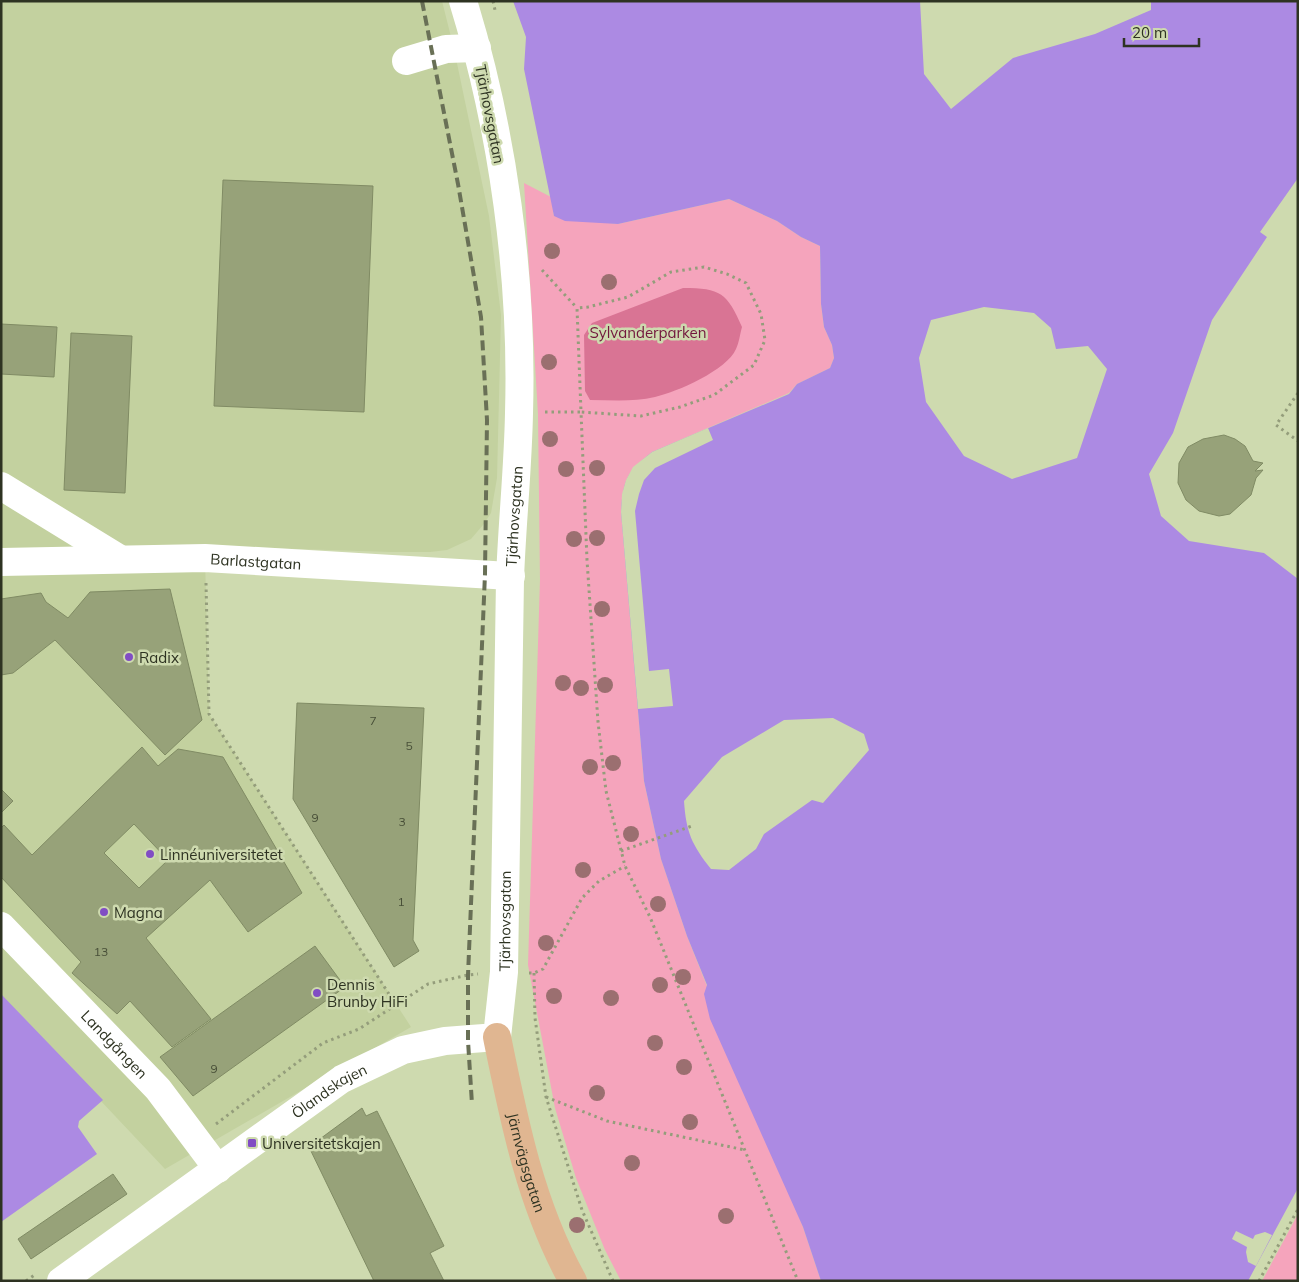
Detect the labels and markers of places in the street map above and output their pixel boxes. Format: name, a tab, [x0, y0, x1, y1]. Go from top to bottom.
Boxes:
place label: Radix	[139, 648, 179, 667]
marker: Radix	[123, 651, 135, 663]
place label: Linnéuniversitetet	[160, 845, 283, 864]
marker: Linnéuniversitetet	[144, 848, 156, 860]
place label: Magna	[114, 903, 163, 922]
marker: Magna	[98, 906, 110, 918]
place label: Dennis Brunby HiFi	[327, 975, 408, 1011]
marker: Dennis Brunby HiFi	[311, 987, 323, 999]
place label: Universitetskajen	[262, 1134, 381, 1153]
marker: Universitetskajen	[246, 1137, 258, 1149]

